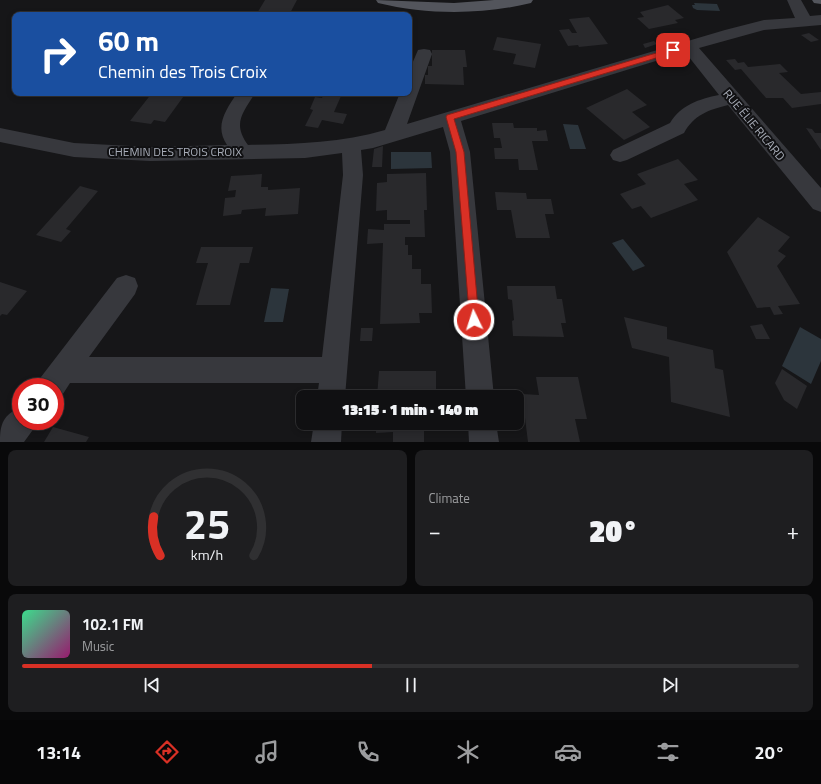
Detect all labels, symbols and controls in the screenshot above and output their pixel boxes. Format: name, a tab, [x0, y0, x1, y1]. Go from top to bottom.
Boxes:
text: 60 m	[98, 19, 159, 62]
icon: right	[32, 28, 84, 80]
pin	[656, 33, 690, 67]
icon: arrive	[662, 39, 684, 61]
text: Chemin des Trois Croix	[98, 58, 267, 85]
street label: RUE ÉLIE RICARD	[719, 85, 790, 165]
street label: CHEMIN DES TROIS CROIX	[108, 142, 242, 161]
position arrow	[453, 299, 495, 341]
speed limit sign: 30	[12, 378, 64, 430]
text: 13:15 · 1 min · 140 m	[342, 398, 478, 421]
text: Climate	[429, 488, 470, 508]
text: 25	[184, 492, 231, 555]
text: 20°	[589, 508, 639, 554]
text: −	[429, 514, 441, 548]
text: +	[787, 514, 799, 548]
text: km/h	[191, 544, 223, 566]
text: 102.1 FM	[82, 613, 144, 636]
text: Music	[82, 636, 114, 656]
icon: previous	[141, 674, 163, 696]
icon: pause	[400, 674, 422, 696]
icon: next	[659, 674, 681, 696]
icon: directions	[153, 738, 181, 766]
icon: music	[253, 738, 281, 766]
icon: phone	[354, 738, 382, 766]
icon: climate	[454, 738, 482, 766]
icon: car	[554, 738, 582, 766]
icon: filters	[654, 738, 682, 766]
text: 13:14	[36, 739, 81, 766]
text: 20°	[755, 739, 785, 766]

